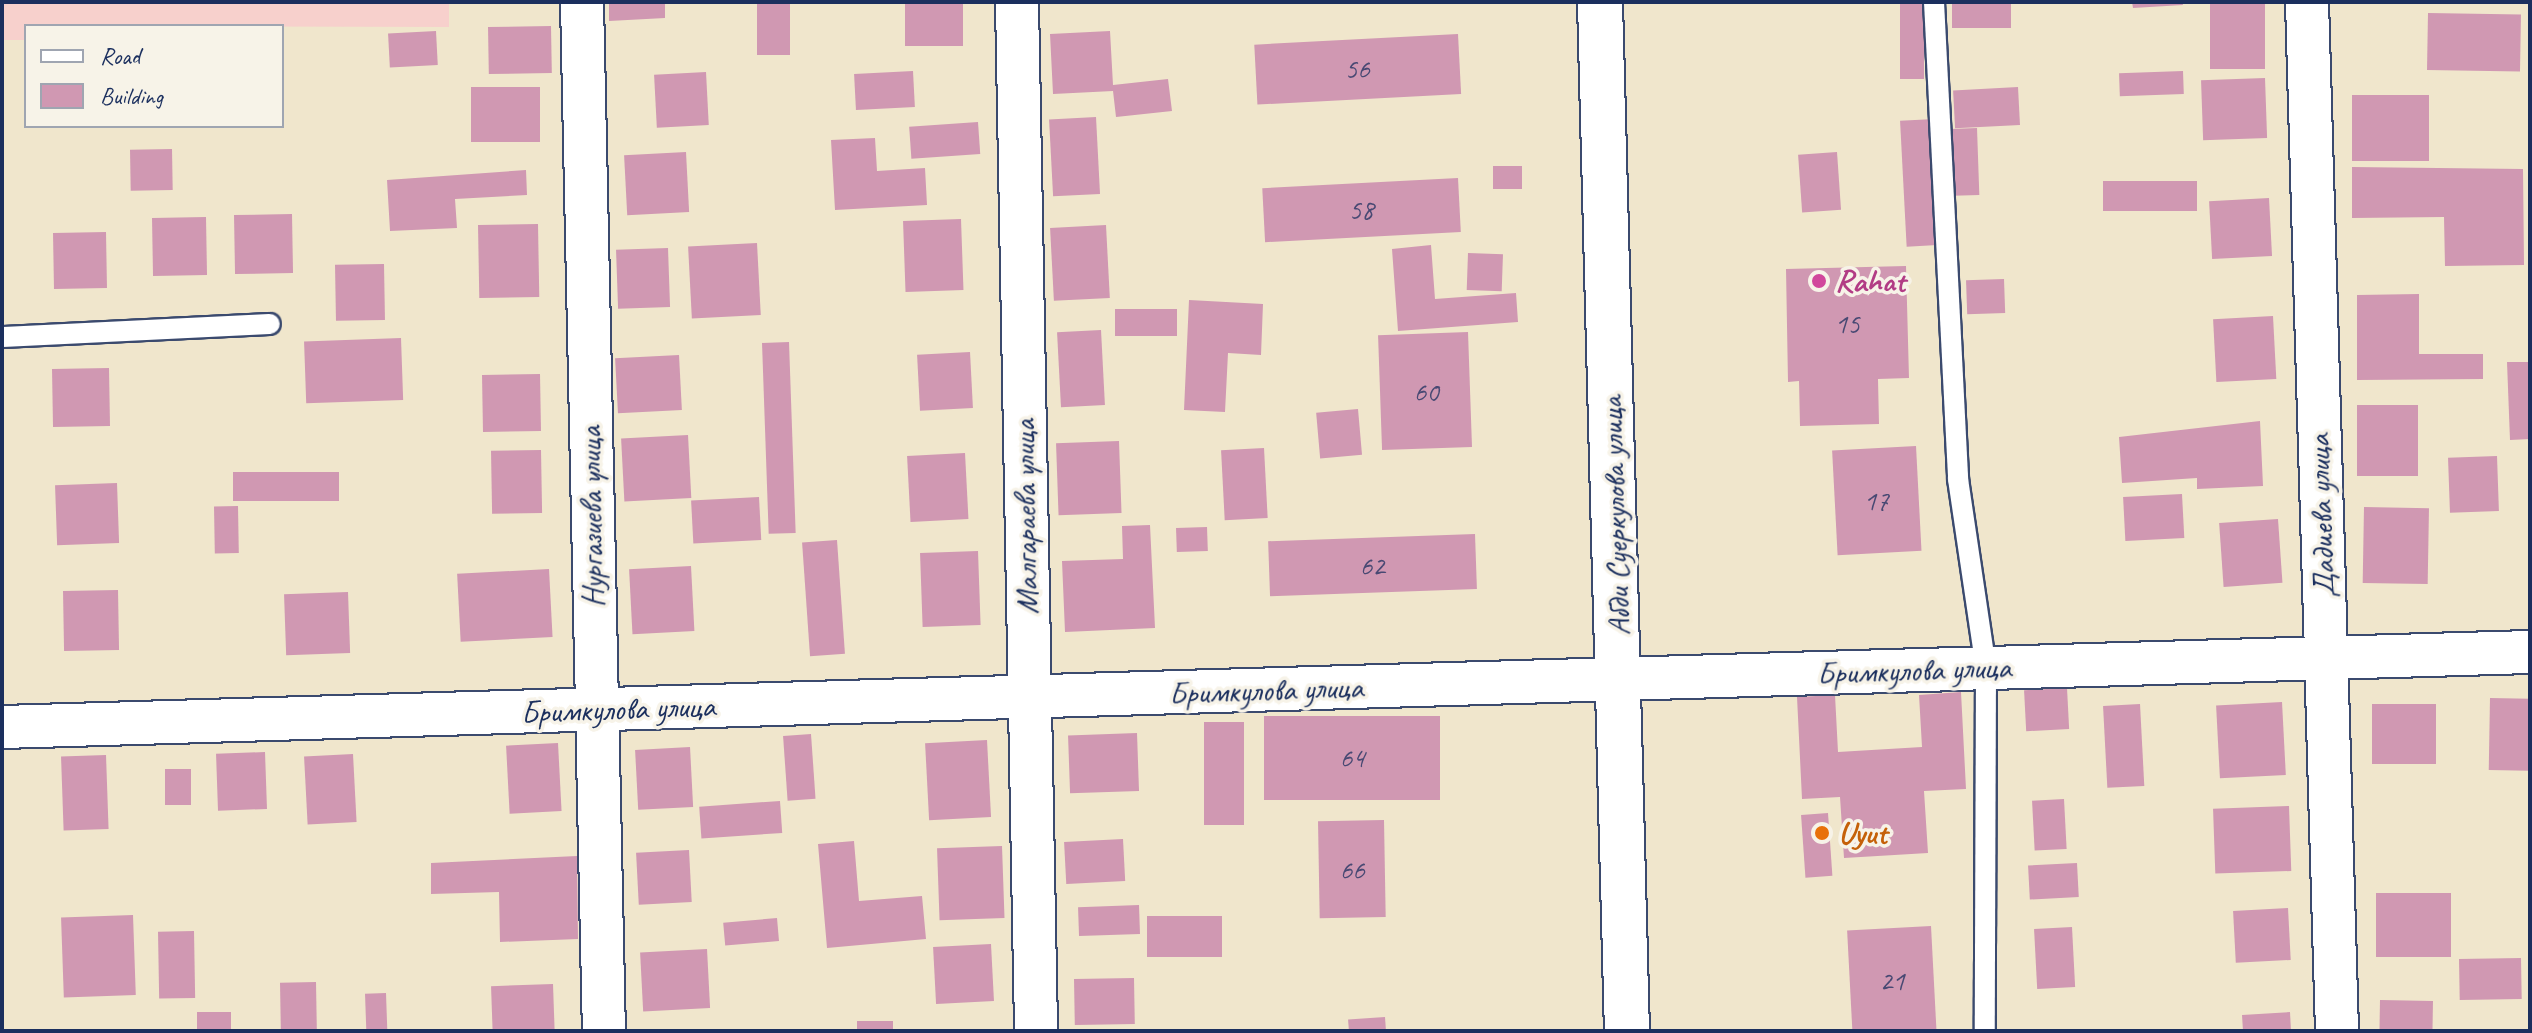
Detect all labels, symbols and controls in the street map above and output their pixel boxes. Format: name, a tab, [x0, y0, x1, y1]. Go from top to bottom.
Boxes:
legend	[24, 24, 284, 128]
text: Road	[100, 41, 140, 71]
house number: 56	[1344, 52, 1370, 86]
text: Building	[100, 81, 163, 111]
house number: 58	[1348, 193, 1374, 227]
place label: Rahat	[1835, 262, 1905, 300]
marker: Rahat	[1810, 272, 1828, 290]
house number: 15	[1834, 307, 1860, 341]
house number: 60	[1413, 375, 1439, 409]
street label: Абди Суеркулова улица	[1593, 395, 1639, 637]
street label: Малгараева улица	[1005, 417, 1047, 617]
street label: Нургазиева улица	[571, 424, 613, 610]
street label: Дадиева улица	[2300, 433, 2344, 599]
house number: 17	[1863, 484, 1889, 518]
house number: 62	[1359, 549, 1385, 583]
street label: Бримкулова улица	[1815, 648, 2013, 694]
street label: Бримкулова улица	[1167, 668, 1365, 714]
street label: Бримкулова улица	[519, 687, 717, 733]
house number: 64	[1339, 741, 1365, 775]
place label: Uyut	[1838, 814, 1887, 852]
marker: Uyut	[1813, 824, 1831, 842]
house number: 66	[1339, 853, 1365, 887]
house number: 21	[1879, 964, 1905, 998]

